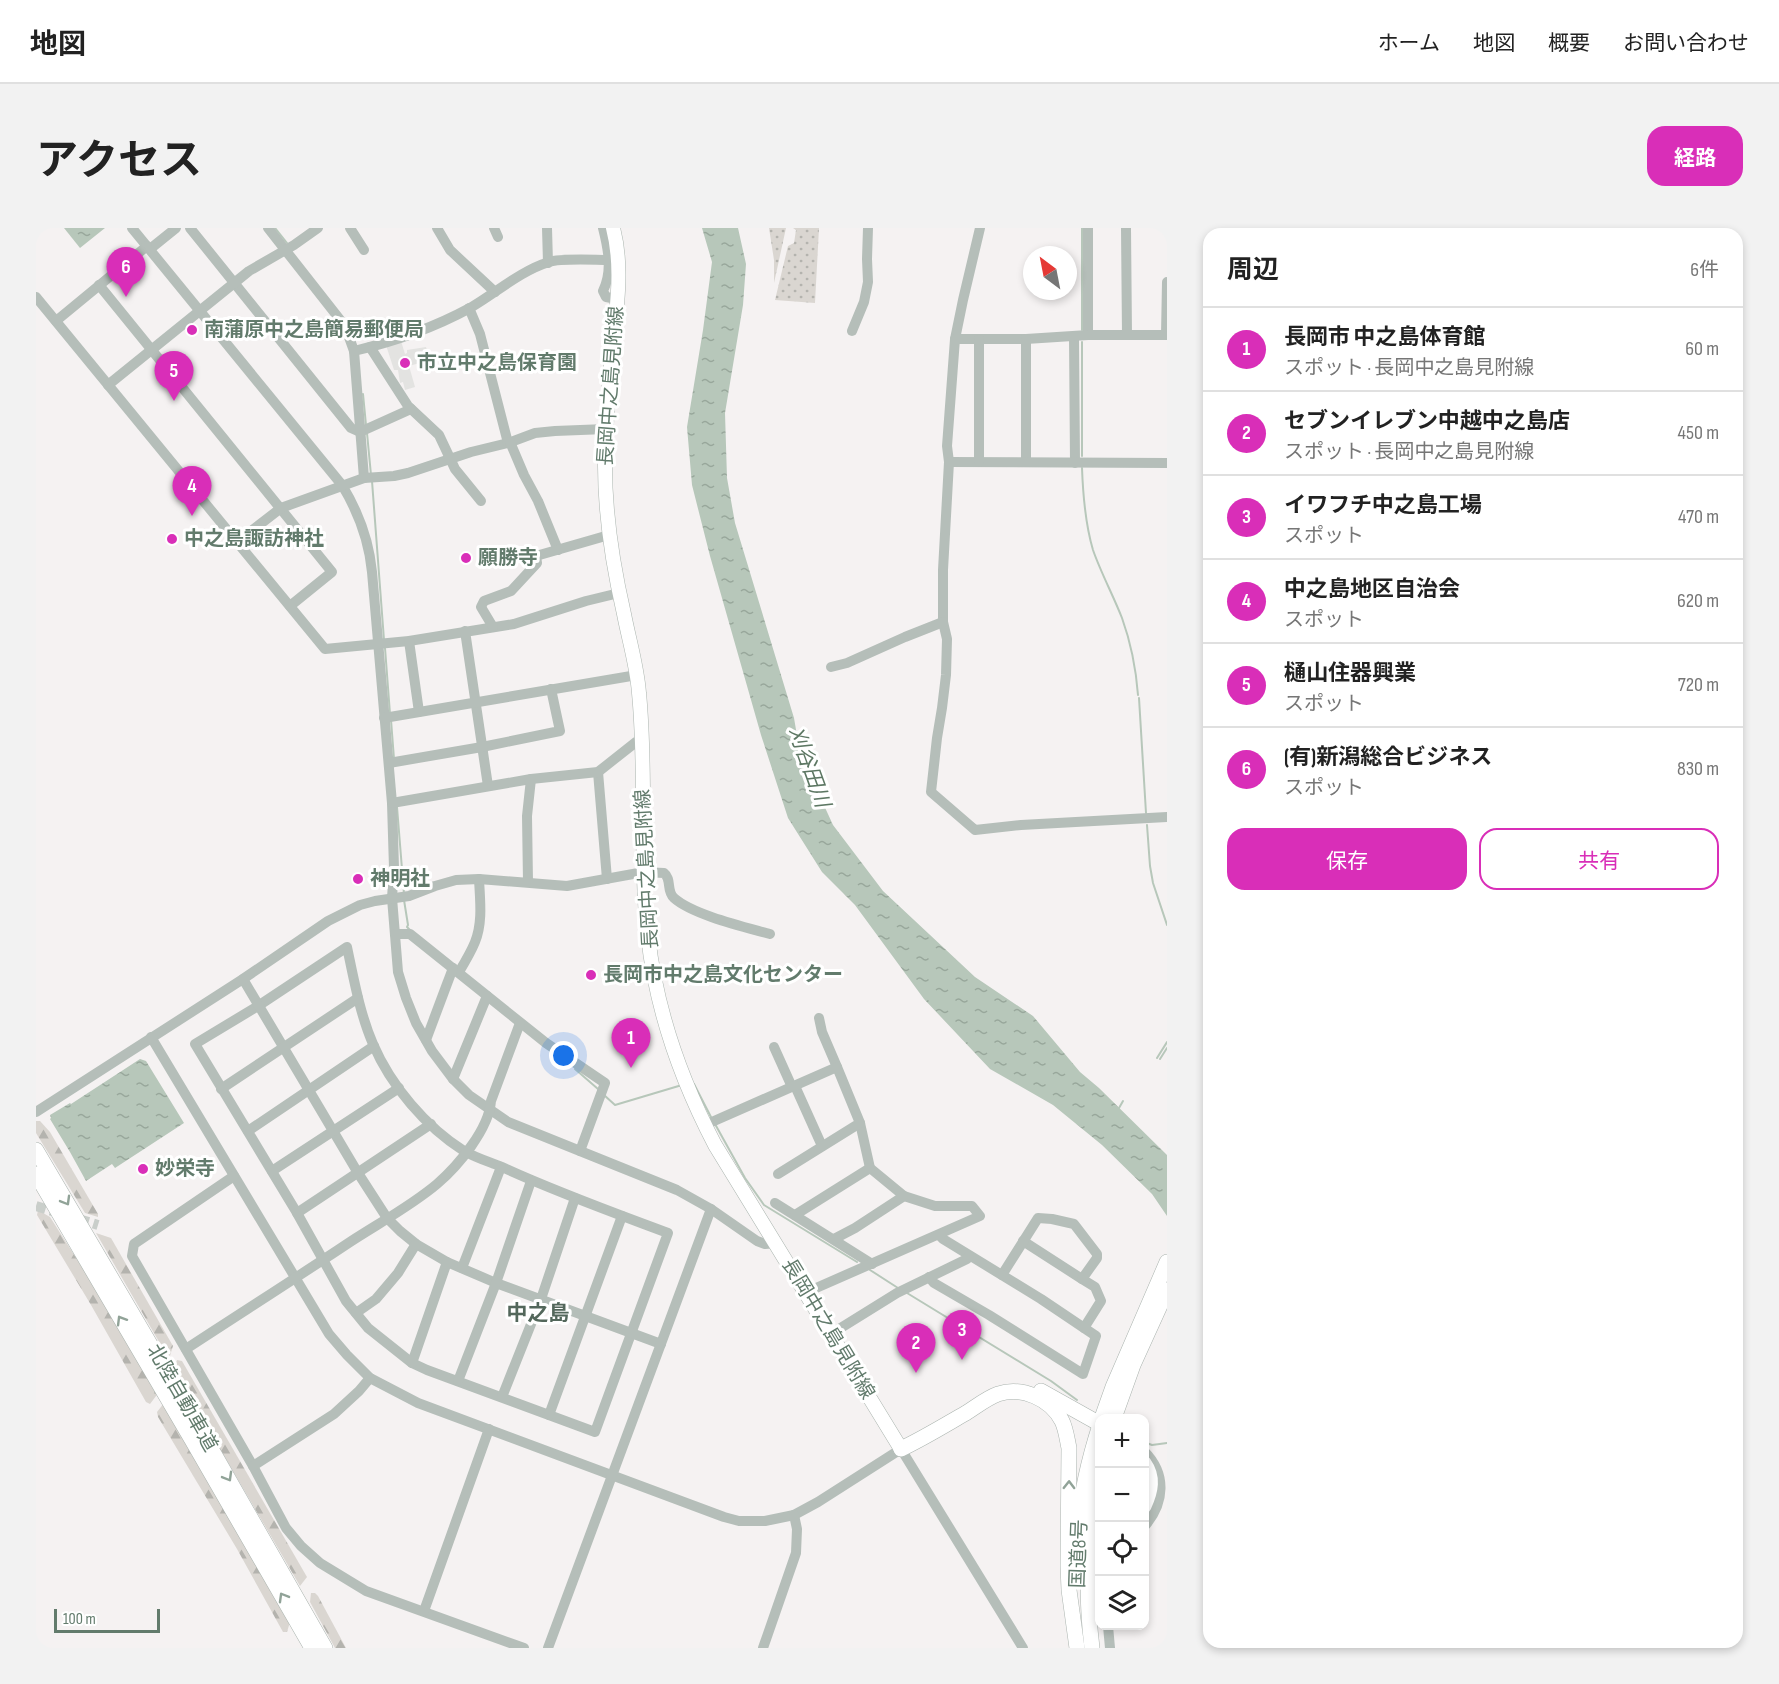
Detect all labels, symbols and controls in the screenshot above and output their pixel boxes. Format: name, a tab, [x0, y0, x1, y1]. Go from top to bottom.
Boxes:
text: 地図	[30, 28, 86, 61]
text: ホーム	[1378, 31, 1440, 56]
text: 地図	[1473, 31, 1515, 56]
text: 概要	[1548, 31, 1590, 56]
text: お問い合わせ	[1623, 31, 1749, 56]
button: 経路	[1647, 126, 1743, 186]
text: アクセス	[36, 136, 202, 187]
north arrow	[1023, 246, 1077, 300]
pin: 6	[106, 248, 146, 297]
text: 周辺	[1227, 255, 1279, 286]
text: 6件	[1690, 258, 1719, 282]
street label: 長岡中之島見附線	[593, 305, 629, 467]
place label: 南蒲原中之島簡易郵便局	[204, 318, 424, 342]
marker: 南蒲原中之島簡易郵便局	[185, 323, 199, 337]
text: 長岡市 中之島体育館	[1284, 324, 1485, 351]
text: 1	[1243, 337, 1250, 361]
text: 60 m	[1685, 337, 1719, 361]
place label: 市立中之島保育園	[417, 351, 577, 375]
pin: 5	[154, 352, 194, 401]
marker: 市立中之島保育園	[398, 356, 412, 370]
text: スポット · 長岡中之島見附線	[1284, 356, 1534, 380]
text: セブンイレブン中越中之島店	[1284, 408, 1570, 435]
text: 2	[1242, 421, 1251, 445]
text: 450 m	[1678, 421, 1719, 445]
text: スポット · 長岡中之島見附線	[1284, 440, 1534, 464]
pin: 4	[172, 466, 212, 516]
text: イワフチ中之島工場	[1284, 492, 1482, 519]
text: 3	[1242, 505, 1251, 529]
text: 470 m	[1678, 505, 1719, 529]
text: スポット	[1284, 524, 1364, 548]
place label: 中之島諏訪神社	[184, 527, 324, 551]
marker: 中之島諏訪神社	[165, 532, 179, 546]
place label: 願勝寺	[478, 546, 538, 570]
marker: 願勝寺	[459, 551, 473, 565]
text: 中之島地区自治会	[1284, 576, 1460, 603]
text: 4	[1242, 589, 1251, 613]
text: 620 m	[1677, 589, 1719, 613]
text: スポット	[1284, 608, 1364, 632]
text: 樋山住器興業	[1284, 660, 1416, 687]
text: 5	[1242, 673, 1251, 697]
text: 720 m	[1678, 673, 1719, 697]
text: スポット	[1284, 692, 1364, 716]
water label: 刈谷田川	[783, 723, 836, 813]
text: (有)新潟総合ビジネス	[1284, 744, 1492, 771]
text: 6	[1242, 757, 1251, 781]
text: 830 m	[1677, 757, 1719, 781]
text: スポット	[1284, 776, 1364, 800]
street label: 長岡中之島見附線	[631, 788, 663, 950]
button: 保存	[1227, 828, 1467, 890]
button: 共有	[1479, 828, 1719, 890]
place label: 神明社	[370, 867, 430, 891]
marker: 神明社	[351, 872, 365, 886]
place label: 長岡市中之島文化センター	[603, 963, 843, 987]
marker: 長岡市中之島文化センター	[584, 968, 598, 982]
pin: 1	[612, 1018, 650, 1068]
your location	[549, 1041, 578, 1070]
place label: 妙栄寺	[155, 1157, 215, 1181]
marker: 妙栄寺	[136, 1162, 150, 1176]
one-way arrow	[58, 1195, 70, 1205]
street label: 長岡中之島見附線	[777, 1254, 879, 1404]
district label: 中之島	[507, 1301, 570, 1326]
pin: 3	[942, 1310, 982, 1360]
one-way arrow	[117, 1316, 128, 1326]
pin: 2	[896, 1324, 936, 1373]
street label: 北陸自動車道	[142, 1340, 222, 1456]
map controls	[1095, 1414, 1149, 1630]
button: +	[1095, 1414, 1149, 1468]
button: −	[1095, 1468, 1149, 1522]
one-way arrow	[221, 1471, 232, 1482]
one-way arrow	[1063, 1481, 1075, 1490]
street label: 国道8号	[1066, 1519, 1092, 1589]
button: locate	[1095, 1522, 1149, 1576]
button: layers	[1095, 1576, 1149, 1630]
one-way arrow	[279, 1593, 290, 1603]
scale bar	[54, 1606, 160, 1634]
text: 100 m	[63, 1610, 96, 1629]

